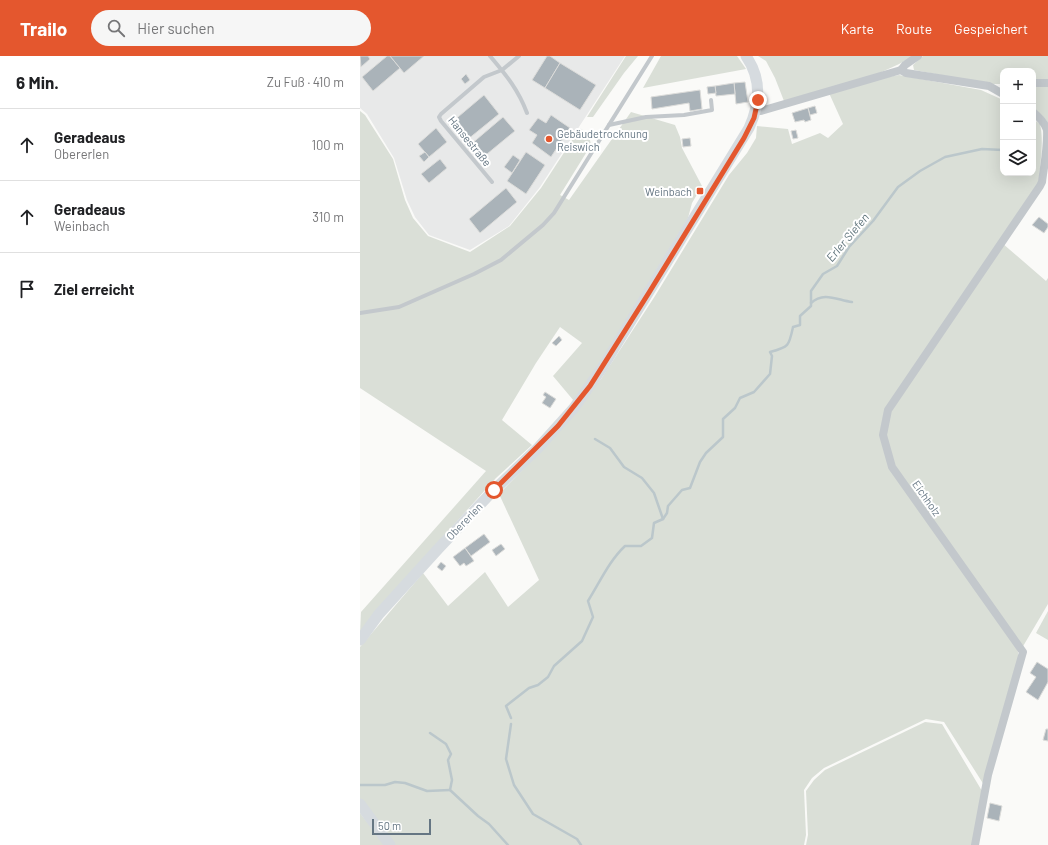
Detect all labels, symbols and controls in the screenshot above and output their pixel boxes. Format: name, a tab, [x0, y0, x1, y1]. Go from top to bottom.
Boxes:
search box	[91, 10, 371, 46]
text: Trailo	[20, 17, 67, 40]
icon: search	[105, 17, 127, 39]
text: Hier suchen	[137, 19, 215, 37]
text: Karte	[841, 20, 874, 37]
text: Route	[896, 20, 932, 37]
text: Gespeichert	[954, 20, 1028, 37]
map controls	[1000, 68, 1036, 176]
button: +	[1000, 68, 1036, 104]
text: 6 Min.	[16, 72, 59, 92]
text: Zu Fuß · 410 m	[267, 74, 344, 90]
route end	[749, 91, 767, 109]
button: −	[1000, 104, 1036, 140]
street label: Hansestraße	[446, 113, 494, 169]
place label: Gebäudetrocknung Reiswich	[557, 127, 648, 153]
text: Geradeaus	[54, 128, 125, 146]
icon: ahead	[16, 134, 38, 156]
marker: Gebäudetrocknung Reiswich	[544, 134, 554, 144]
text: 100 m	[311, 137, 344, 153]
button: layers	[1000, 140, 1036, 176]
text: Obererlen	[54, 146, 109, 162]
place label: Weinbach	[645, 185, 692, 198]
marker: Weinbach	[695, 186, 705, 196]
text: Geradeaus	[54, 200, 125, 218]
icon: ahead	[16, 206, 38, 228]
text: 310 m	[312, 209, 344, 225]
water label: Erler Siefen	[823, 210, 871, 264]
text: Weinbach	[54, 218, 110, 234]
icon: arrive	[16, 278, 38, 300]
text: Ziel erreicht	[54, 280, 135, 298]
street label: Eichholz	[910, 478, 944, 518]
route start	[485, 481, 503, 499]
street label: Obererlen	[443, 500, 485, 542]
scale bar	[372, 817, 431, 836]
text: 50 m	[378, 819, 401, 832]

